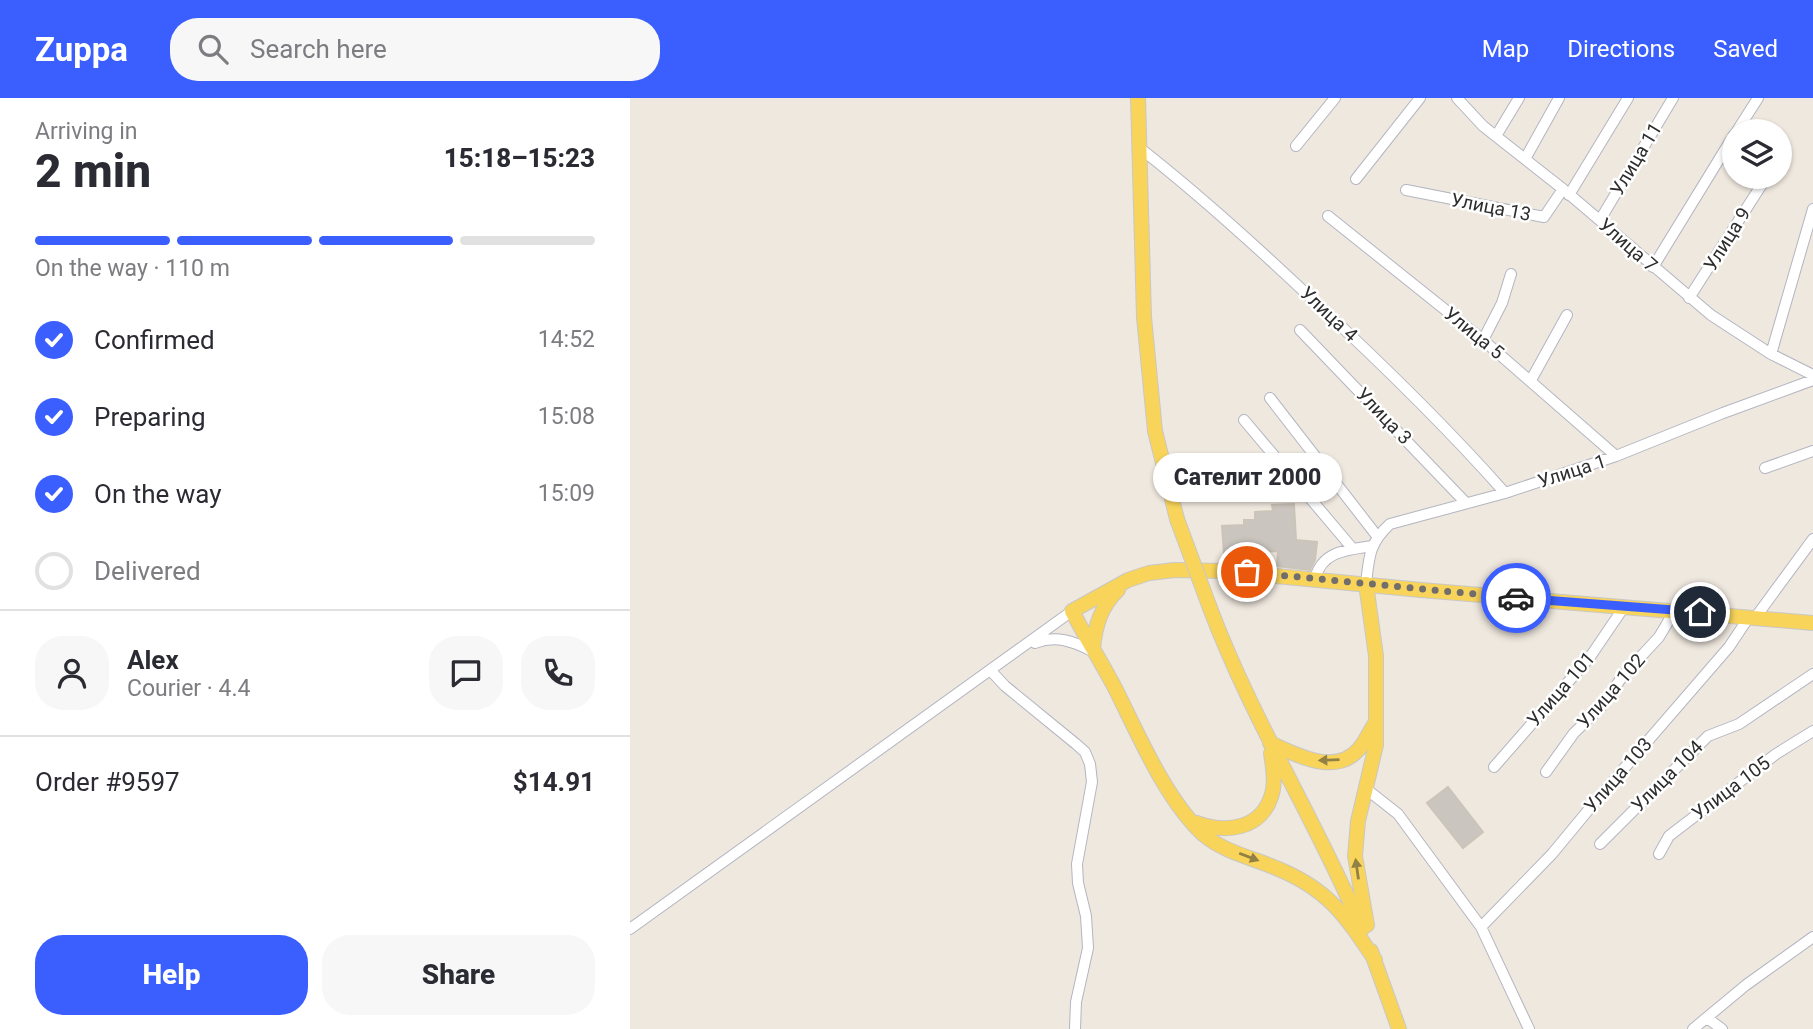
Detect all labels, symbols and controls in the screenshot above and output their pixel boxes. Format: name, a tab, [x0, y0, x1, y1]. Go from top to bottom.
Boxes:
search box	[170, 18, 660, 81]
text: Zuppa	[35, 30, 128, 69]
icon: search	[194, 30, 232, 68]
text: Search here	[250, 34, 387, 64]
text: Map	[1482, 35, 1529, 63]
text: Directions	[1567, 35, 1675, 63]
text: Saved	[1713, 35, 1778, 63]
text: Arriving in	[35, 118, 138, 145]
street label: Улица 11	[1605, 118, 1667, 200]
map controls	[1722, 119, 1792, 189]
button: layers	[1722, 119, 1792, 189]
text: 15:18–15:23	[444, 143, 595, 173]
text: 2 min	[35, 144, 151, 198]
street label: Улица 13	[1449, 188, 1533, 226]
street label: Улица 9	[1699, 203, 1755, 275]
street label: Улица 7	[1594, 213, 1662, 277]
text: On the way · 110 m	[35, 255, 230, 282]
street label: Улица 4	[1295, 282, 1363, 347]
street label: Улица 5	[1439, 302, 1509, 364]
icon: check	[35, 321, 73, 359]
text: Confirmed	[94, 325, 215, 355]
text: 14:52	[538, 326, 595, 353]
street label: Улица 3	[1351, 383, 1417, 449]
icon: check	[35, 398, 73, 436]
text: Preparing	[94, 402, 206, 432]
text: 15:08	[538, 403, 595, 430]
street label: Улица 1	[1535, 449, 1609, 493]
callout: Сателит 2000	[1152, 453, 1342, 502]
text: Сателит 2000	[1174, 464, 1321, 491]
icon: check	[35, 475, 73, 513]
text: On the way	[94, 479, 222, 509]
text: 15:09	[538, 480, 595, 507]
pin	[1217, 542, 1277, 602]
icon: bag	[1228, 553, 1266, 591]
text: Delivered	[94, 556, 201, 586]
courier	[1481, 563, 1551, 633]
icon: car	[1497, 579, 1535, 617]
pin	[1670, 582, 1730, 642]
icon: home	[1681, 593, 1719, 631]
button: person	[35, 636, 109, 710]
button: chat	[429, 636, 503, 710]
button: phone	[521, 636, 595, 710]
text: Alex	[127, 645, 179, 675]
street label: Улица 101	[1522, 647, 1600, 731]
street label: Улица 102	[1572, 649, 1650, 733]
text: Courier · 4.4	[127, 675, 250, 702]
street label: Улица 103	[1579, 733, 1657, 817]
street label: Улица 104	[1626, 735, 1708, 817]
street label: Улица 105	[1687, 751, 1775, 825]
one-way arrow	[1317, 755, 1339, 766]
text: Order #9597	[35, 767, 180, 797]
text: $14.91	[513, 767, 595, 797]
one-way arrow	[1238, 852, 1259, 863]
one-way arrow	[1351, 858, 1362, 880]
button: Help	[35, 935, 308, 1015]
button: Share	[322, 935, 595, 1015]

